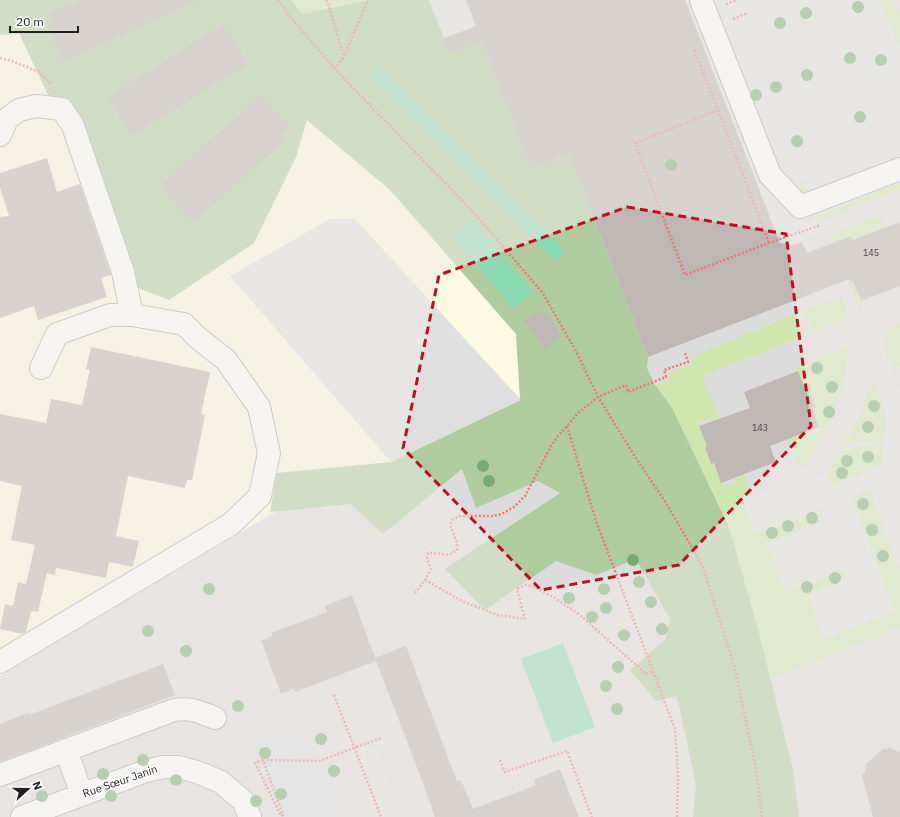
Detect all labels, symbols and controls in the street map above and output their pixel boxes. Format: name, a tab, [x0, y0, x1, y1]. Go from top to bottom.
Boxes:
scale bar	[10, 8, 78, 34]
text: 20 m	[16, 14, 44, 29]
house number: 145	[863, 247, 879, 258]
house number: 143	[752, 422, 768, 433]
street label: Rue Sœur Janin	[81, 762, 159, 800]
north arrow	[8, 769, 48, 809]
text: N	[29, 779, 45, 792]

